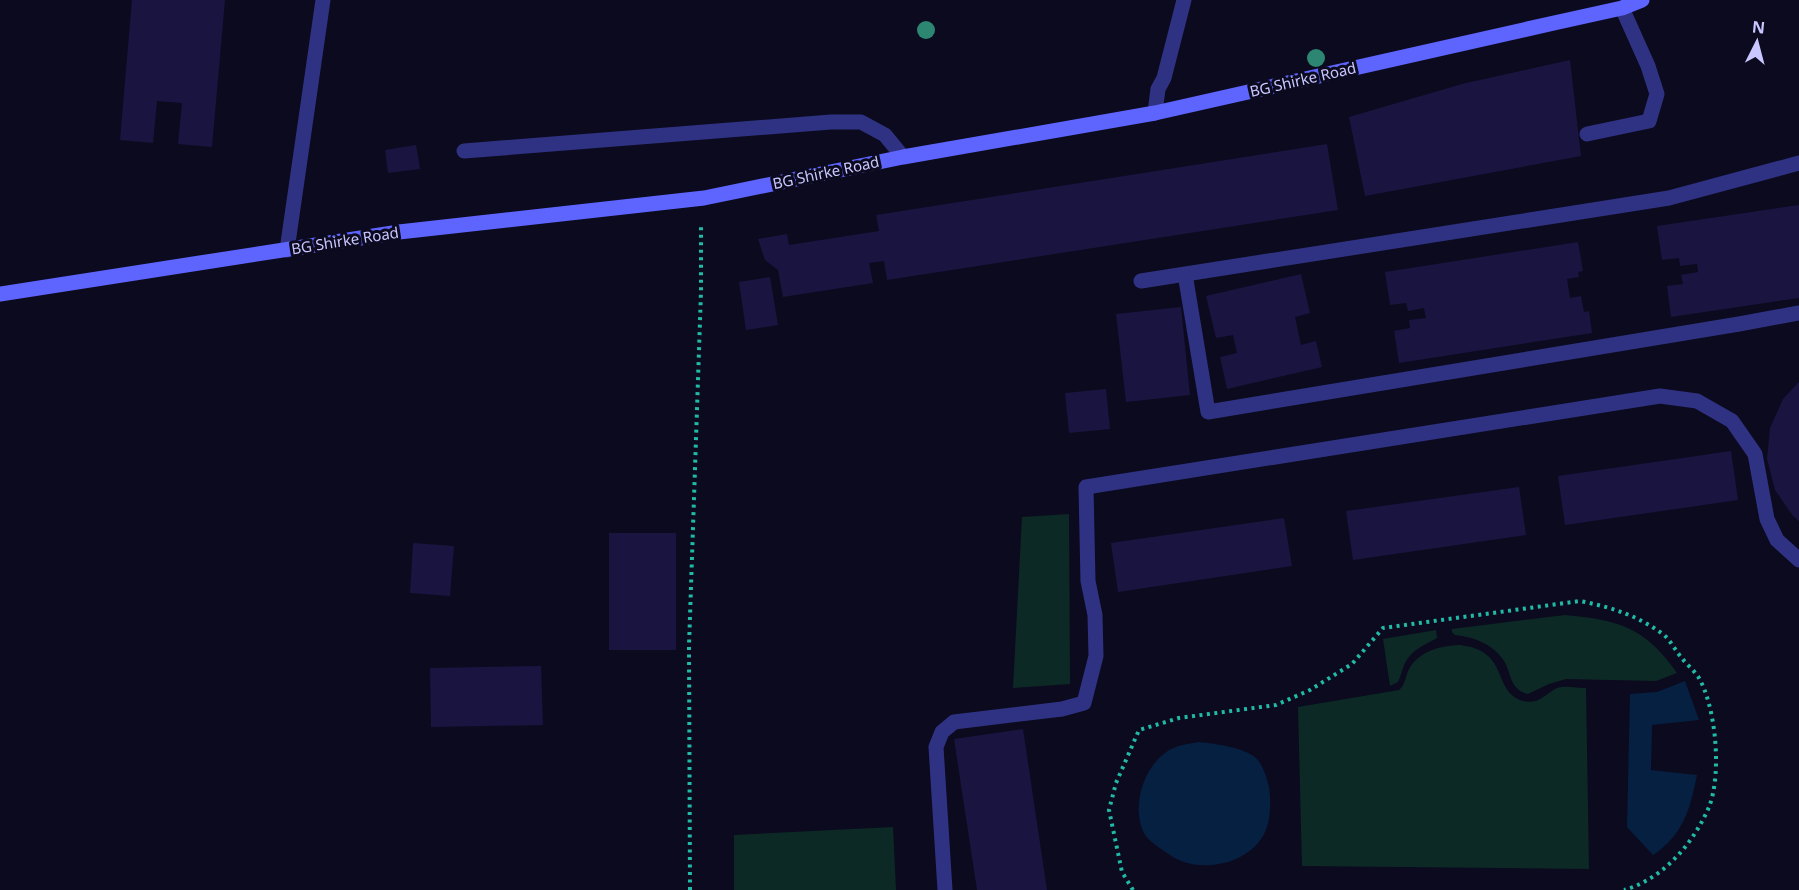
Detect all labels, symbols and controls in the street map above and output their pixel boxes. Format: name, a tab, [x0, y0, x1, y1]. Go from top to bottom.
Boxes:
north arrow	[1727, 12, 1787, 72]
text: N	[1751, 15, 1766, 39]
street label: BG Shirke Road	[1248, 57, 1358, 101]
street label: BG Shirke Road	[771, 151, 881, 193]
street label: BG Shirke Road	[290, 222, 400, 258]

